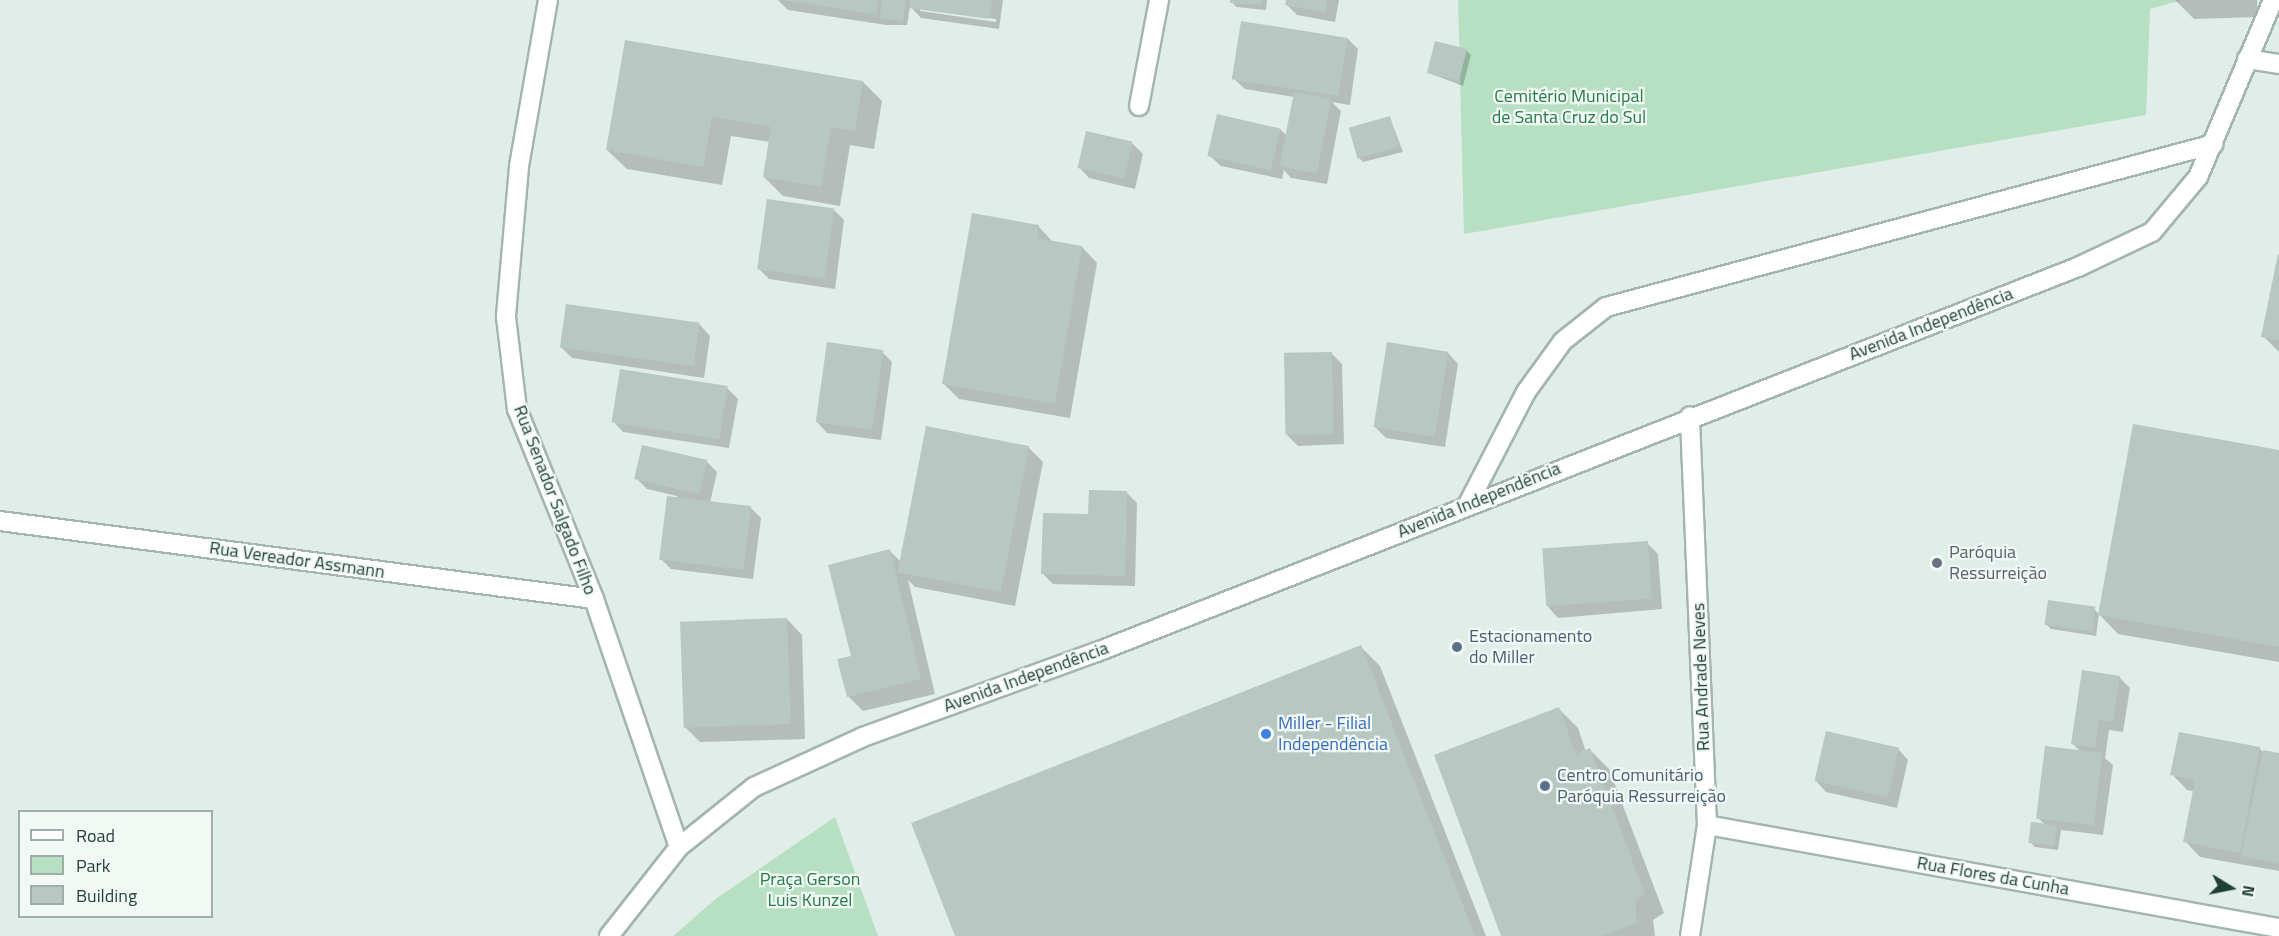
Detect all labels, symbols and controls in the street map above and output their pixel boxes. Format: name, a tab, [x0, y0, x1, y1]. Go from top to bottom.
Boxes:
park label: Cemitério Municipal de Santa Cruz do Sul	[1492, 86, 1646, 128]
street label: Avenida Independência	[1846, 283, 2016, 365]
street label: Rua Senador Salgado Filho	[509, 402, 601, 598]
street label: Avenida Independência	[1394, 457, 1564, 543]
street label: Rua Vereador Assmann	[208, 537, 386, 583]
place label: Paróquia Ressurreição	[1949, 542, 2047, 584]
marker: Paróquia Ressurreição	[1930, 556, 1944, 570]
street label: Rua Andrade Neves	[1688, 603, 1714, 751]
place label: Estacionamento do Miller	[1469, 626, 1592, 668]
street label: Avenida Independência	[940, 637, 1112, 717]
marker: Estacionamento do Miller	[1450, 640, 1464, 654]
place label: Miller - Filial Independência	[1278, 713, 1388, 756]
marker: Miller - Filial Independência	[1259, 727, 1273, 741]
place label: Centro Comunitário Paróquia Ressurreição	[1557, 765, 1726, 808]
marker: Centro Comunitário Paróquia Ressurreição	[1538, 779, 1552, 793]
legend	[18, 810, 213, 918]
text: Road	[76, 822, 115, 849]
text: Park	[76, 852, 110, 879]
street label: Rua Flores da Cunha	[1915, 852, 2071, 900]
north arrow	[2201, 858, 2261, 918]
park label: Praça Gerson Luis Kunzel	[760, 869, 860, 912]
text: Building	[76, 882, 137, 909]
text: N	[2236, 884, 2262, 899]

